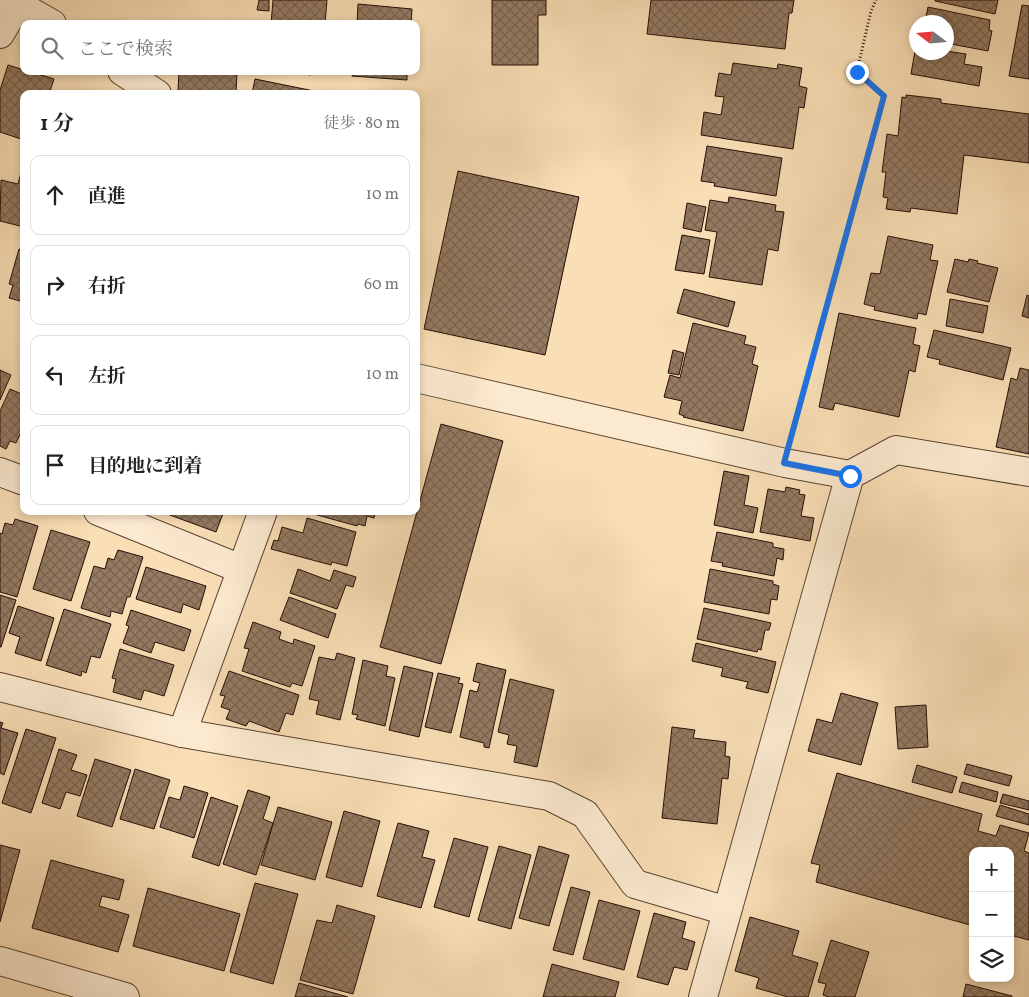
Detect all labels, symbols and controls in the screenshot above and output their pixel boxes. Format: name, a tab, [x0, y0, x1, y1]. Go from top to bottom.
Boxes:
north arrow	[909, 15, 954, 60]
search box	[20, 20, 420, 75]
icon: search	[38, 34, 66, 62]
text: ここで検索	[78, 37, 173, 63]
route end	[846, 61, 869, 84]
text: 1 分	[40, 110, 74, 139]
text: 徒歩 · 80 m	[323, 113, 400, 135]
icon: ahead	[41, 181, 69, 209]
text: 直進	[88, 184, 126, 210]
text: 10 m	[366, 184, 399, 206]
icon: right	[41, 271, 69, 299]
text: 右折	[88, 274, 126, 300]
text: 60 m	[364, 274, 399, 296]
icon: left	[41, 361, 69, 389]
text: 左折	[88, 364, 126, 390]
text: 10 m	[366, 364, 399, 386]
icon: arrive	[41, 451, 69, 479]
text: 目的地に到着	[88, 454, 202, 480]
route start	[839, 465, 862, 488]
map controls	[969, 847, 1014, 982]
button: +	[969, 847, 1014, 892]
button: −	[969, 892, 1014, 937]
button: layers	[969, 937, 1014, 982]

